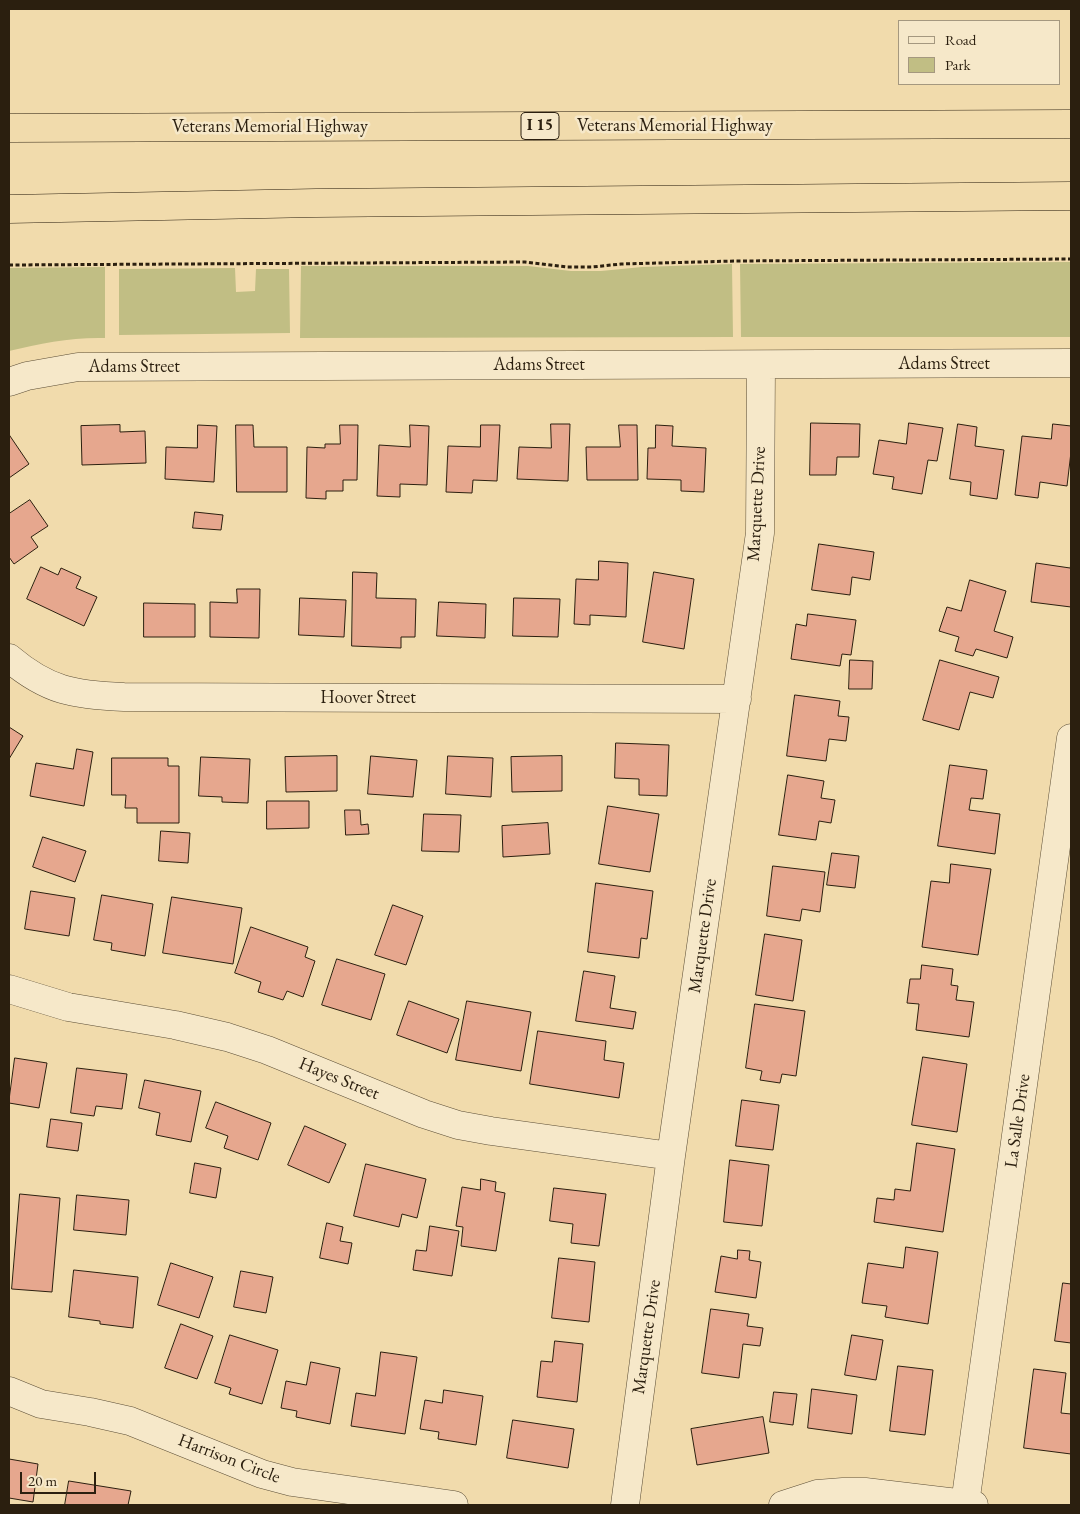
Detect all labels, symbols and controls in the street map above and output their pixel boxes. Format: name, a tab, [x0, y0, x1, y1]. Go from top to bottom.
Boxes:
legend	[898, 20, 1060, 85]
text: Road	[945, 30, 976, 49]
text: Park	[945, 55, 971, 74]
road number: I 15	[521, 112, 559, 140]
street label: Veterans Memorial Highway	[577, 115, 773, 137]
street label: Veterans Memorial Highway	[172, 116, 368, 138]
street label: Adams Street	[898, 353, 990, 375]
street label: Adams Street	[493, 354, 585, 376]
street label: Adams Street	[88, 356, 180, 378]
street label: Marquette Drive	[743, 446, 771, 562]
street label: Hoover Street	[320, 687, 416, 709]
street label: Marquette Drive	[684, 877, 722, 995]
street label: Hayes Street	[296, 1053, 382, 1105]
street label: La Salle Drive	[1001, 1073, 1035, 1169]
street label: Marquette Drive	[628, 1278, 666, 1396]
street label: Harrison Circle	[175, 1430, 283, 1488]
scale bar	[22, 1462, 99, 1494]
text: 20 m	[28, 1471, 57, 1490]

